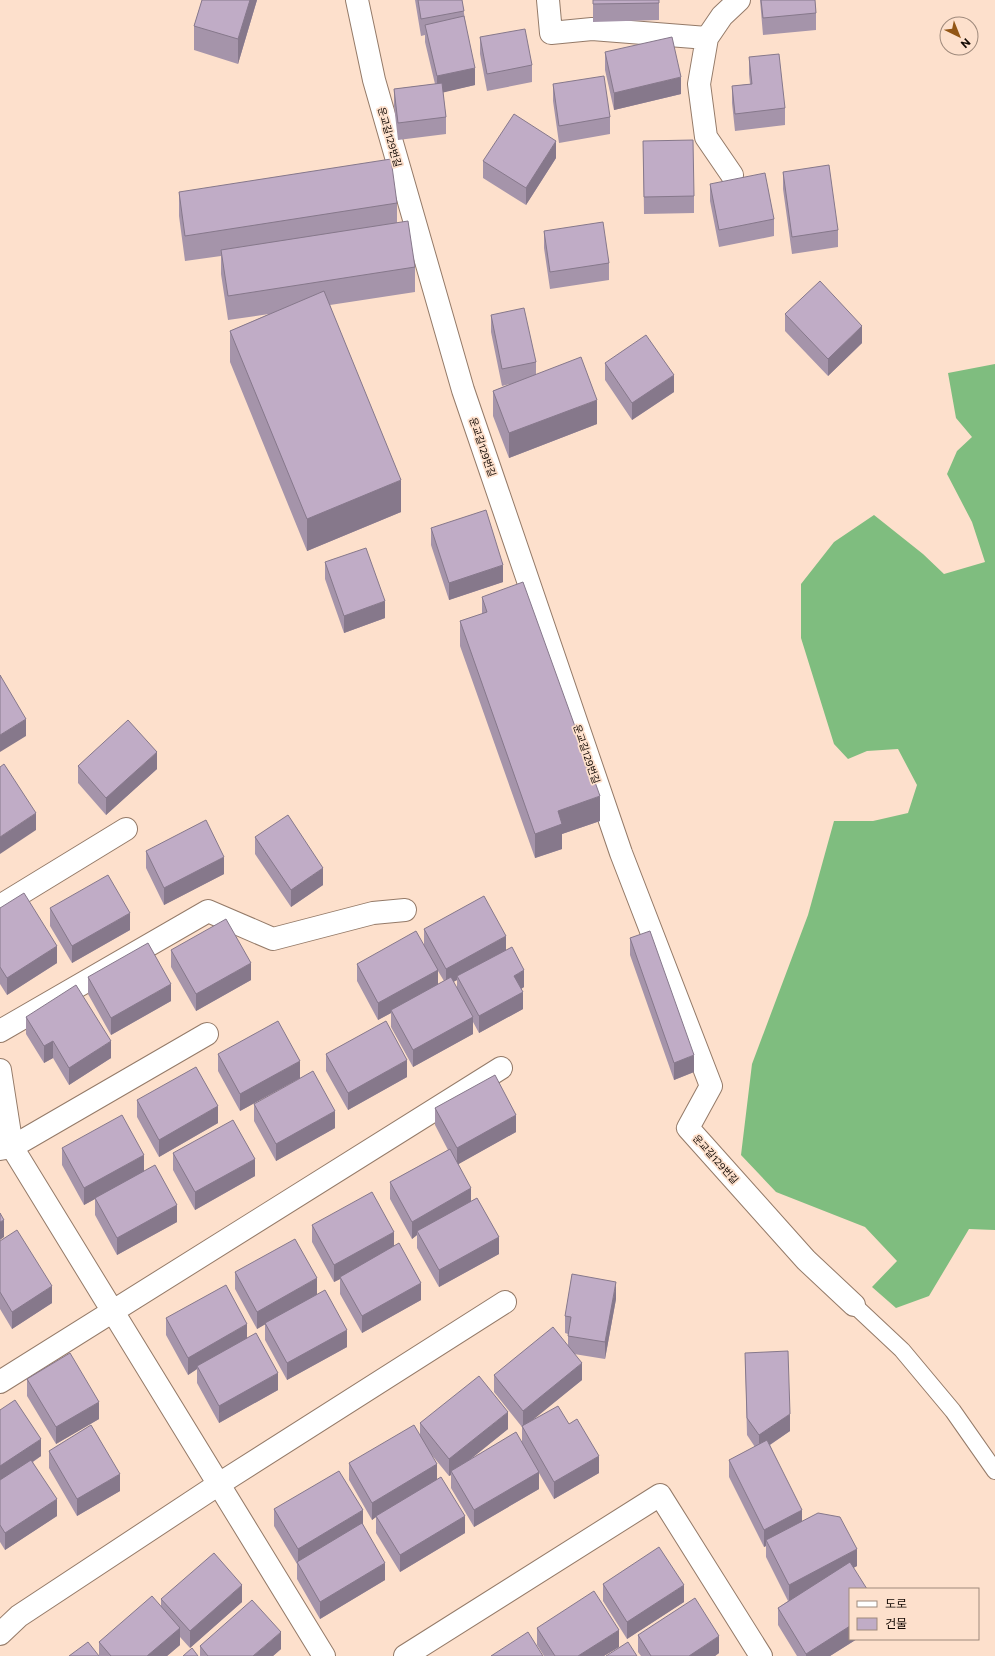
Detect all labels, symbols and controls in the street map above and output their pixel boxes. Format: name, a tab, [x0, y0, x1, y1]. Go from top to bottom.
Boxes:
north arrow	[939, 16, 979, 56]
text: N	[959, 36, 974, 51]
street label: 운교길129번길	[376, 106, 404, 168]
street label: 운교길129번길	[467, 416, 499, 478]
street label: 운교길129번길	[571, 723, 603, 785]
street label: 운교길129번길	[691, 1132, 741, 1186]
legend	[849, 1588, 979, 1640]
text: 도로	[885, 1596, 907, 1610]
text: 건물	[885, 1616, 907, 1630]

